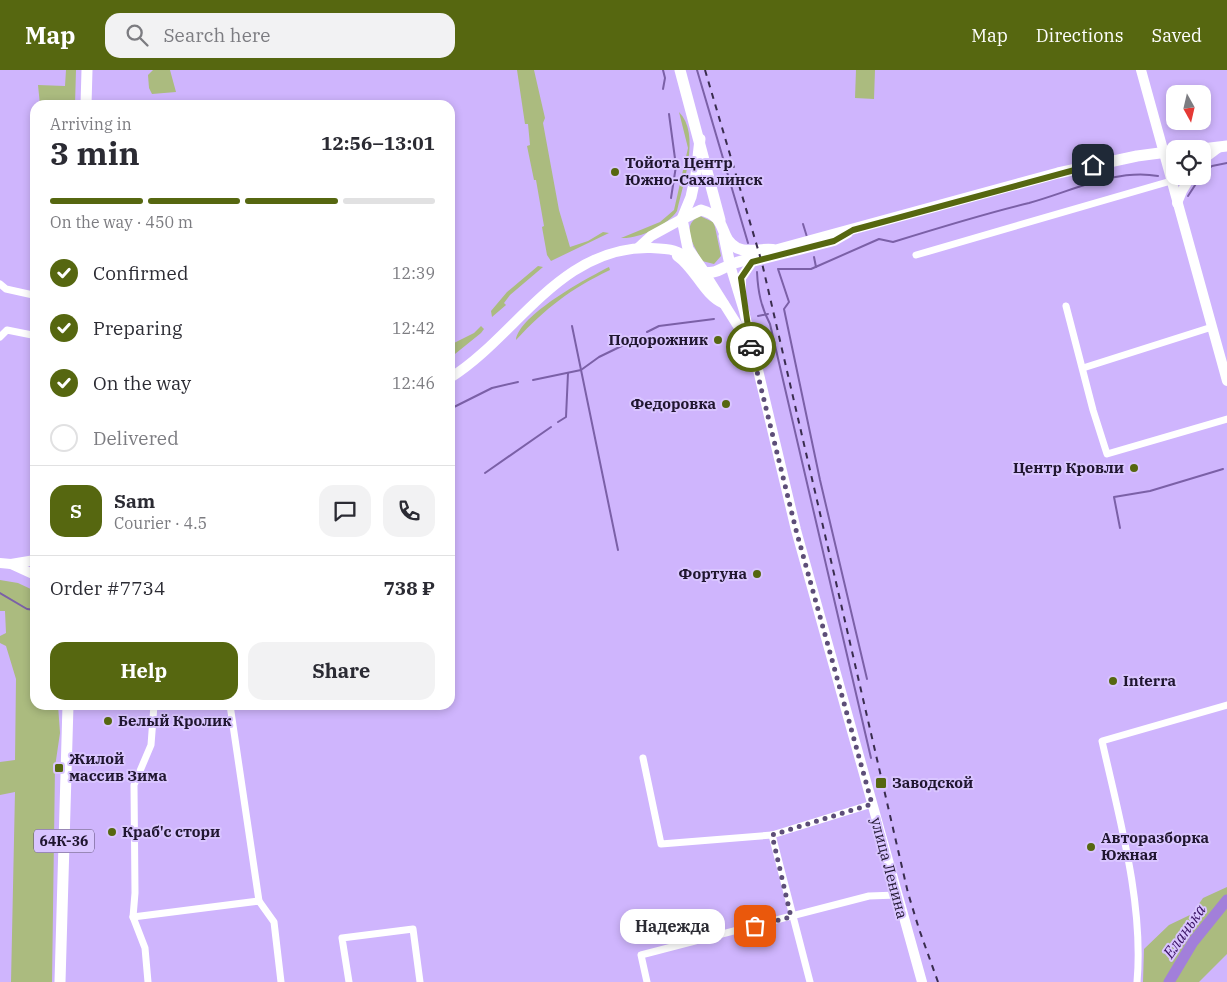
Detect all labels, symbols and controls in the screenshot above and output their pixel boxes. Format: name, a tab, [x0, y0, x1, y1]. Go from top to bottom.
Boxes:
search box	[105, 13, 455, 58]
text: Map	[25, 19, 75, 51]
icon: search	[123, 21, 151, 49]
text: Search here	[163, 23, 270, 47]
text: Map	[971, 24, 1008, 47]
text: Directions	[1036, 24, 1124, 47]
text: Saved	[1152, 24, 1202, 47]
north arrow	[1166, 85, 1211, 130]
map controls	[1166, 85, 1211, 185]
text: Arriving in	[50, 114, 132, 134]
text: 12:56–13:01	[321, 131, 435, 155]
text: 3 min	[50, 132, 140, 174]
button: locate	[1166, 140, 1211, 185]
pin	[1072, 144, 1114, 186]
icon: home	[1079, 151, 1107, 179]
place label: Тойота Центр Южно-Сахалинск	[625, 153, 762, 189]
marker: Тойота Центр Южно-Сахалинск	[609, 166, 621, 178]
text: On the way · 450 m	[50, 212, 193, 232]
icon: check	[50, 259, 78, 287]
text: Confirmed	[93, 261, 188, 285]
text: 12:39	[392, 263, 435, 283]
icon: check	[50, 314, 78, 342]
text: Preparing	[93, 316, 182, 340]
text: 12:42	[392, 318, 435, 338]
courier	[726, 322, 776, 372]
place label: Подорожник	[609, 330, 708, 349]
icon: car	[737, 333, 765, 361]
marker: Подорожник	[712, 334, 724, 346]
icon: check	[50, 369, 78, 397]
text: On the way	[93, 371, 191, 395]
text: 12:46	[392, 373, 435, 393]
place label: Федоровка	[630, 394, 716, 413]
marker: Федоровка	[720, 398, 732, 410]
text: Delivered	[93, 426, 179, 450]
place label: Центр Кровли	[1013, 458, 1124, 477]
marker: Центр Кровли	[1128, 462, 1140, 474]
button: chat	[319, 485, 371, 537]
button: phone	[383, 485, 435, 537]
text: Sam	[114, 489, 155, 513]
text: S	[70, 499, 82, 523]
text: Courier · 4.5	[114, 513, 207, 533]
place label: Фортуна	[678, 564, 747, 583]
marker: Фортуна	[751, 568, 763, 580]
text: Order #7734	[50, 576, 165, 600]
text: 738 ₽	[383, 576, 435, 600]
button: Help	[50, 642, 238, 700]
button: Share	[248, 642, 435, 700]
place label: Interra	[1123, 671, 1177, 690]
marker: Interra	[1107, 675, 1119, 687]
place label: Белый Кролик	[118, 711, 232, 730]
marker: Белый Кролик	[102, 715, 114, 727]
place label: Жилой массив Зима	[69, 749, 167, 785]
marker: Жилой массив Зима	[53, 762, 65, 774]
place label: Заводской	[892, 773, 973, 792]
marker: Заводской	[874, 776, 888, 790]
street label: улица Ленина	[867, 815, 912, 921]
place label: Краб'с стори	[122, 822, 220, 841]
marker: Краб'с стори	[106, 826, 118, 838]
place label: Авторазборка Южная	[1101, 828, 1210, 864]
road number: 64К-36	[34, 829, 94, 852]
marker: Авторазборка Южная	[1085, 841, 1097, 853]
water label: Еланька	[1158, 900, 1210, 963]
pin	[734, 905, 776, 947]
callout: Надежда	[620, 908, 725, 944]
icon: bag	[741, 912, 769, 940]
text: Надежда	[635, 916, 710, 936]

